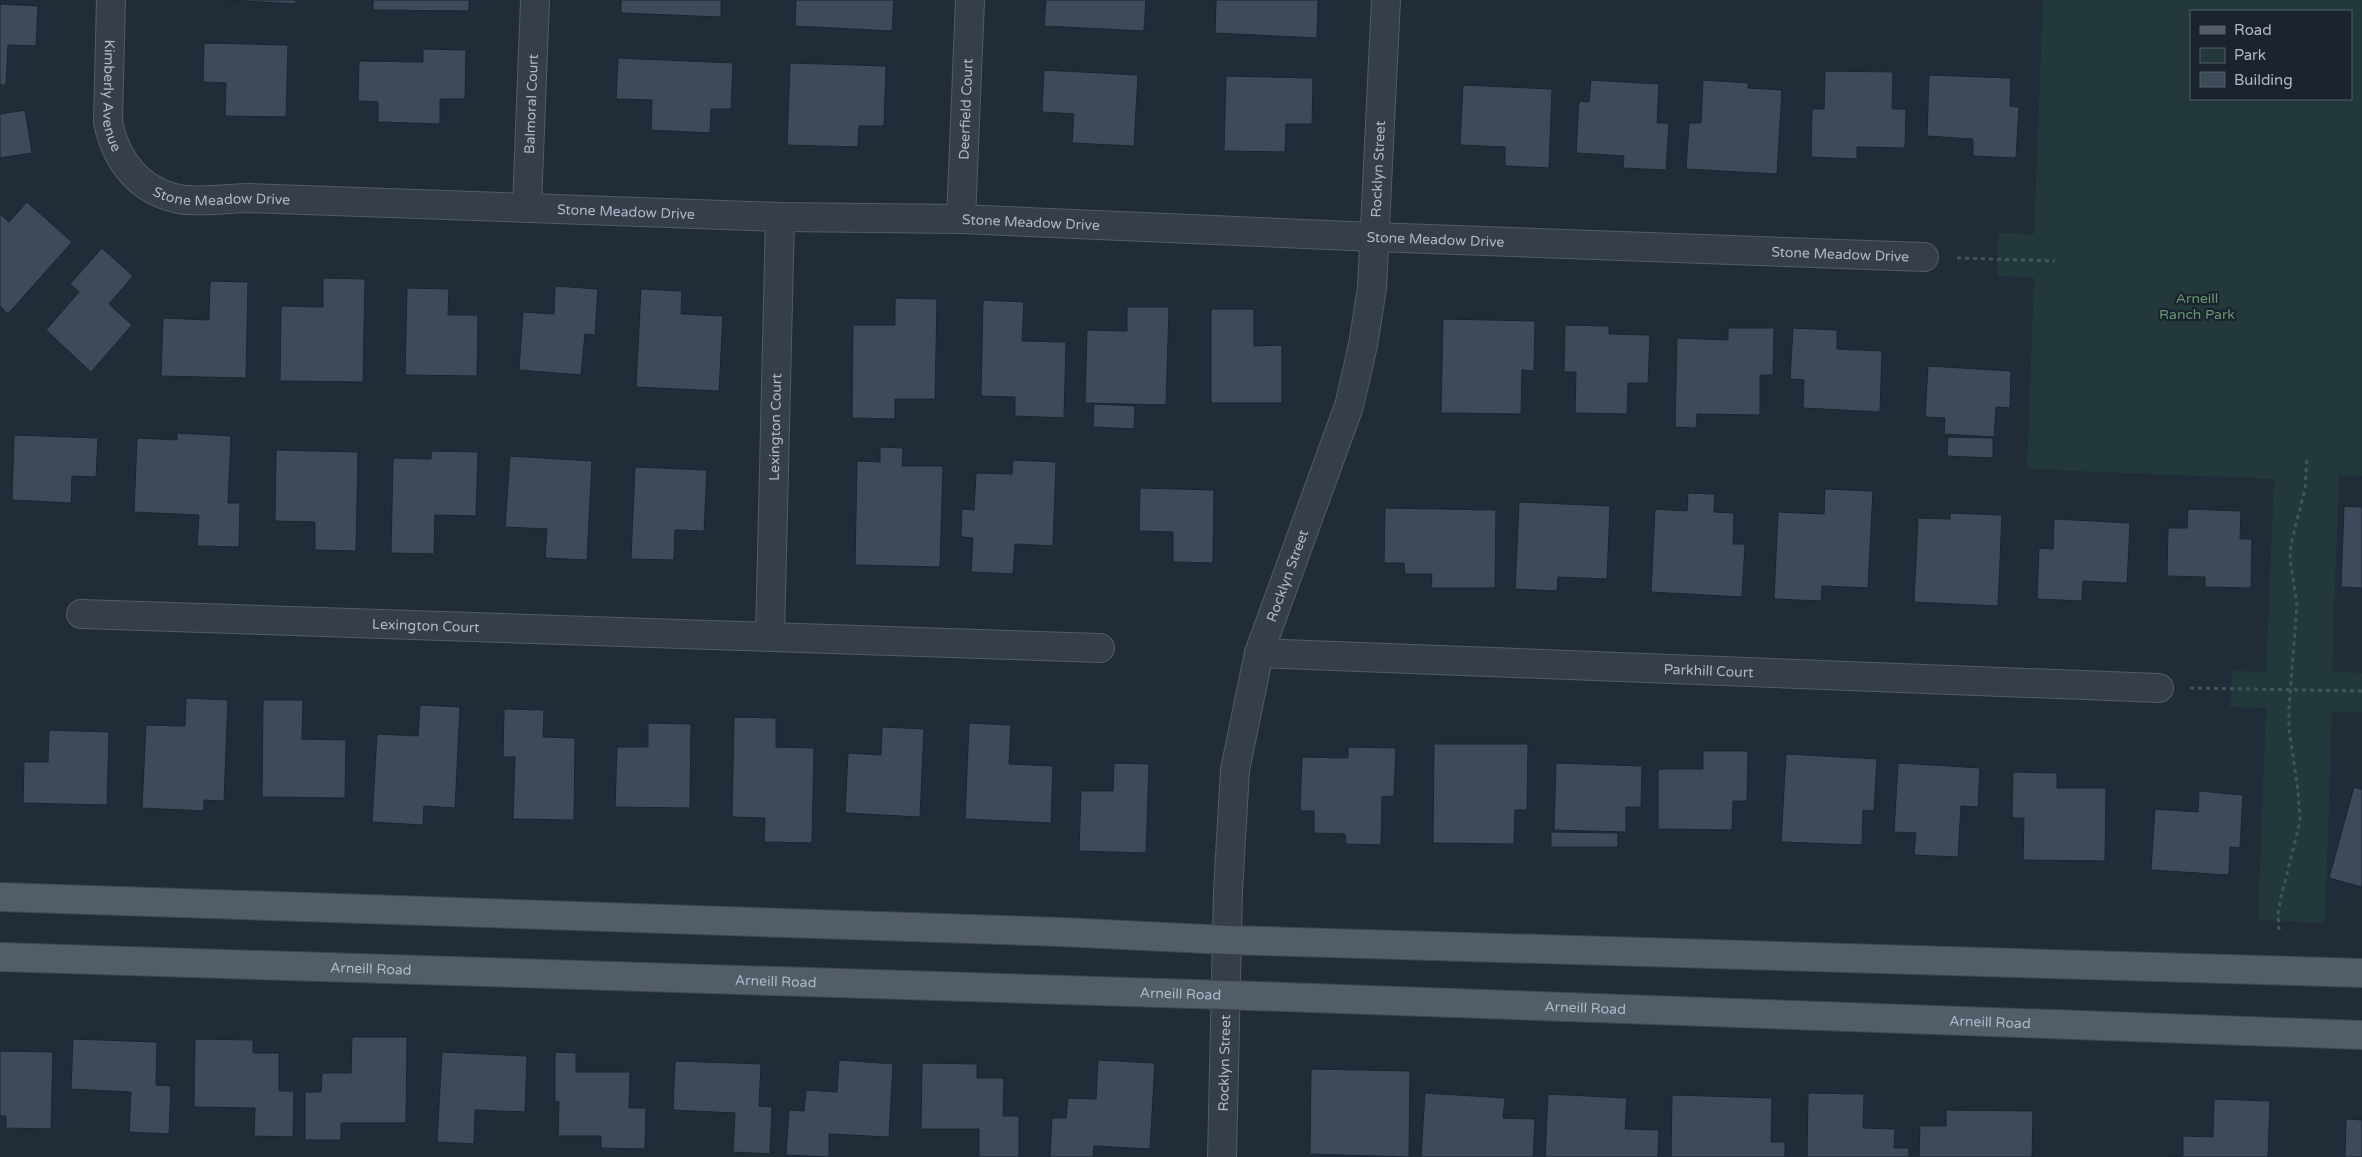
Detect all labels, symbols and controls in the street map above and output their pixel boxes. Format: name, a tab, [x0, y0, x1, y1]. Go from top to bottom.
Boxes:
legend	[2190, 10, 2352, 100]
text: Road	[2234, 21, 2272, 39]
street label: Kimberly Avenue	[99, 39, 125, 154]
text: Park	[2234, 46, 2266, 64]
street label: Balmoral Court	[521, 53, 542, 154]
street label: Deerfield Court	[955, 57, 977, 160]
text: Building	[2234, 71, 2293, 89]
street label: Rocklyn Street	[1367, 120, 1389, 218]
street label: Stone Meadow Drive	[150, 183, 291, 210]
street label: Stone Meadow Drive	[557, 201, 695, 223]
street label: Stone Meadow Drive	[962, 211, 1100, 234]
street label: Stone Meadow Drive	[1366, 229, 1505, 251]
street label: Stone Meadow Drive	[1771, 243, 1910, 265]
park label: Arneill Ranch Park	[2159, 290, 2235, 323]
street label: Lexington Court	[766, 372, 785, 481]
street label: Rocklyn Street	[1263, 527, 1312, 624]
street label: Lexington Court	[372, 616, 480, 636]
street label: Parkhill Court	[1663, 661, 1755, 681]
street label: Arneill Road	[330, 959, 412, 979]
street label: Arneill Road	[735, 972, 817, 991]
street label: Arneill Road	[1139, 984, 1221, 1004]
street label: Arneill Road	[1544, 998, 1626, 1018]
street label: Arneill Road	[1949, 1012, 2031, 1032]
street label: Rocklyn Street	[1215, 1014, 1234, 1112]

